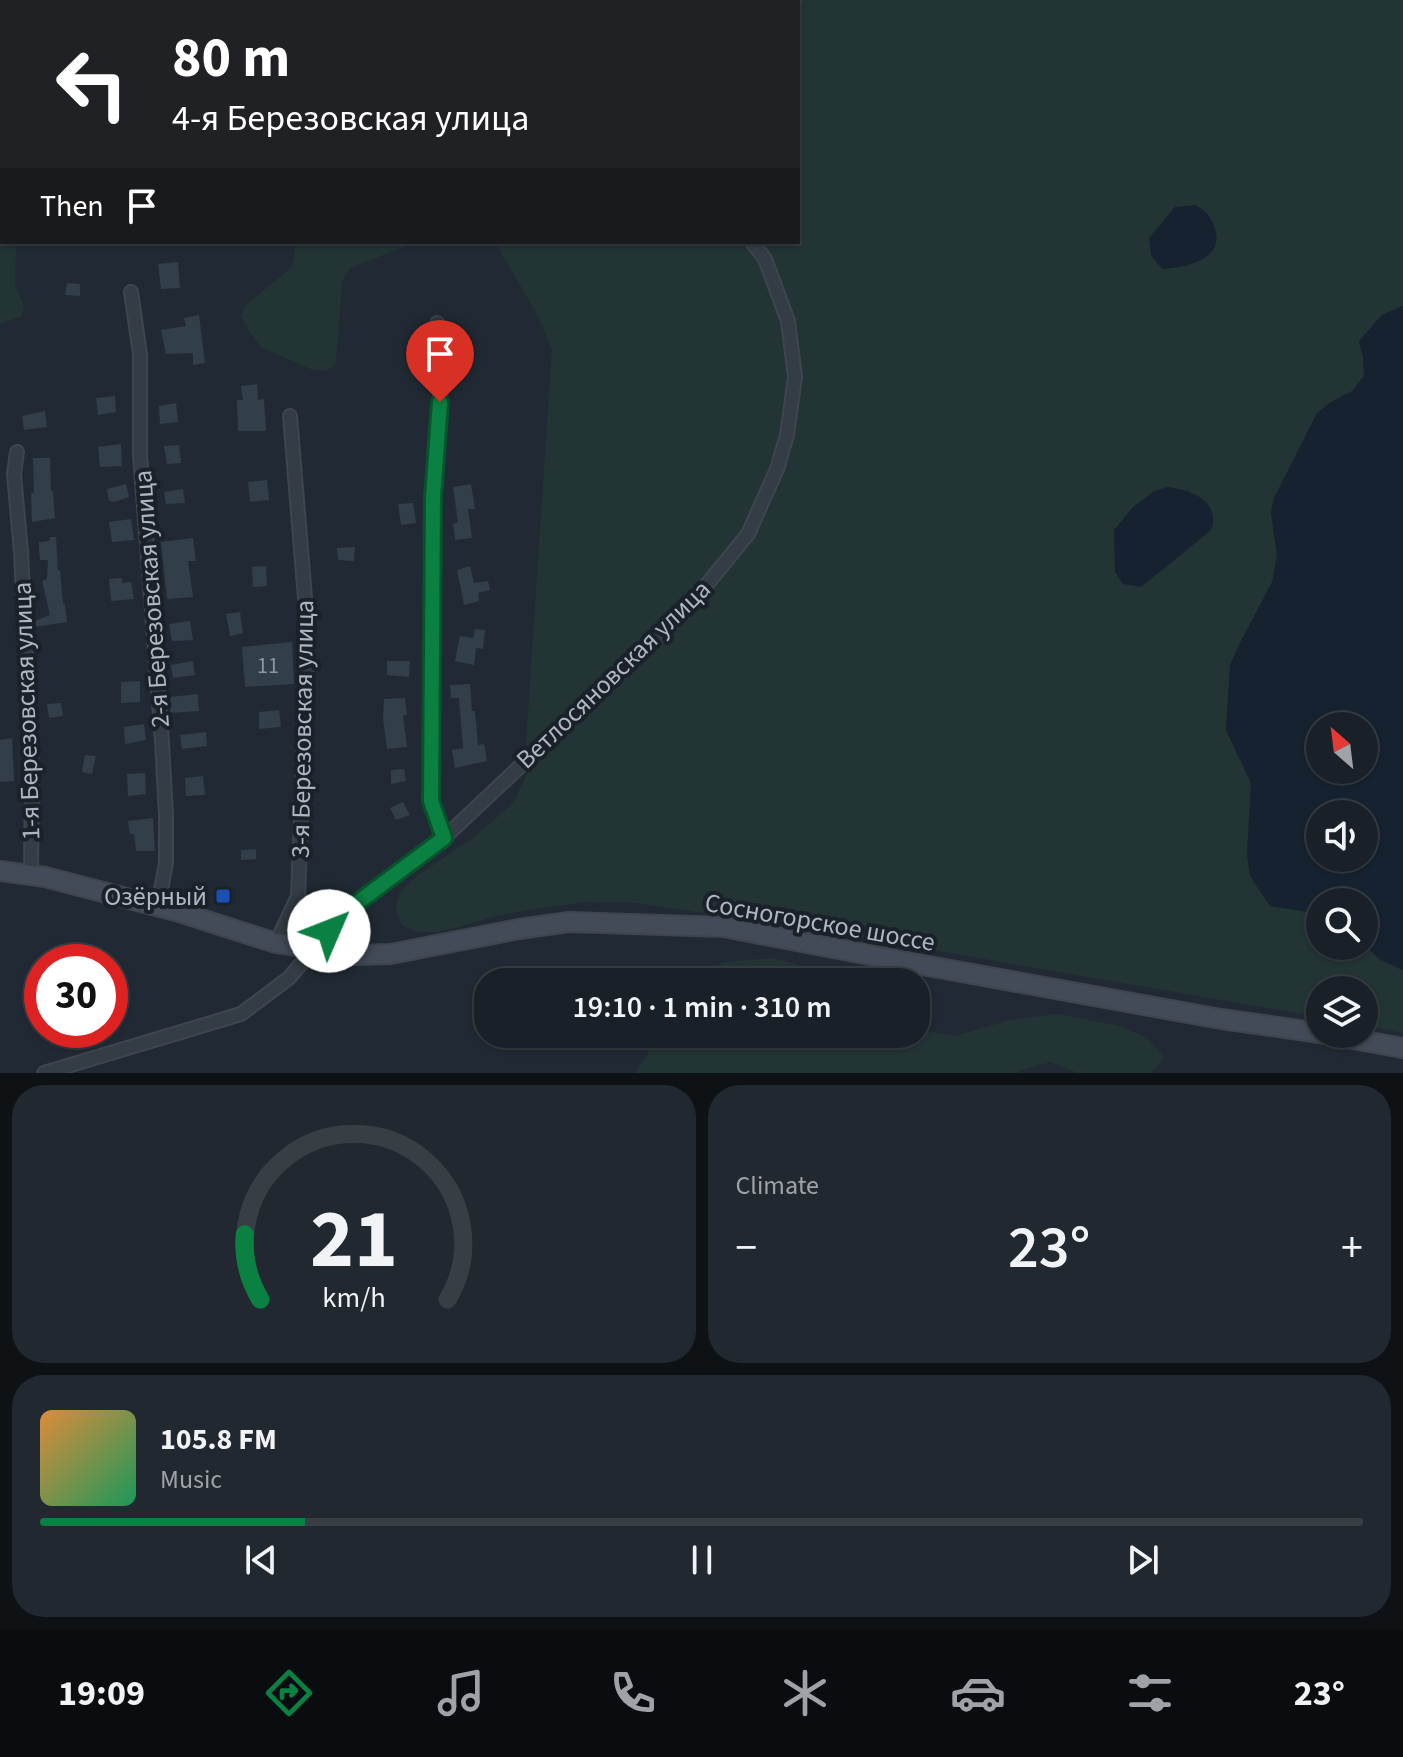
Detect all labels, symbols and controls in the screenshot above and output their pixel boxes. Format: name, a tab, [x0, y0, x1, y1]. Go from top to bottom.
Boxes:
text: 80 m	[172, 19, 290, 98]
icon: left	[40, 32, 144, 136]
text: 4-я Березовская улица	[172, 93, 529, 144]
icon: arrive	[120, 184, 164, 228]
text: Then	[40, 185, 104, 228]
pin	[406, 320, 474, 402]
icon: arrive	[418, 332, 462, 376]
street label: 2-я Березовская улица	[124, 469, 179, 729]
street label: Ветлосяновская улица	[508, 571, 719, 777]
street label: 1-я Березовская улица	[4, 581, 49, 841]
street label: 3-я Березовская улица	[282, 600, 323, 858]
house number: 11	[257, 650, 279, 682]
north arrow	[1306, 712, 1378, 784]
map controls	[1306, 712, 1378, 1048]
button: sound	[1306, 800, 1378, 872]
place label: Озёрный	[104, 878, 207, 915]
street label: Сосногорское шоссе	[702, 884, 938, 961]
marker: Озёрный	[214, 887, 232, 905]
button: search	[1306, 888, 1378, 960]
position arrow	[287, 889, 371, 973]
speed limit sign: 30	[24, 944, 128, 1048]
button: layers	[1306, 976, 1378, 1048]
text: 19:10 · 1 min · 310 m	[572, 986, 832, 1029]
text: Climate	[736, 1167, 819, 1204]
text: 21	[310, 1181, 398, 1299]
text: 23°	[1008, 1206, 1090, 1291]
text: −	[736, 1217, 757, 1280]
text: +	[1341, 1217, 1363, 1280]
text: km/h	[322, 1278, 385, 1318]
text: 105.8 FM	[160, 1418, 277, 1461]
text: Music	[160, 1461, 222, 1498]
icon: previous	[239, 1538, 283, 1582]
icon: pause	[680, 1538, 724, 1582]
icon: next	[1121, 1538, 1165, 1582]
icon: directions	[261, 1665, 317, 1721]
icon: music	[433, 1665, 489, 1721]
icon: phone	[605, 1665, 661, 1721]
icon: climate	[777, 1665, 833, 1721]
icon: car	[950, 1665, 1006, 1721]
icon: filters	[1122, 1665, 1178, 1721]
text: 19:09	[58, 1668, 145, 1719]
text: 23°	[1294, 1668, 1345, 1719]

